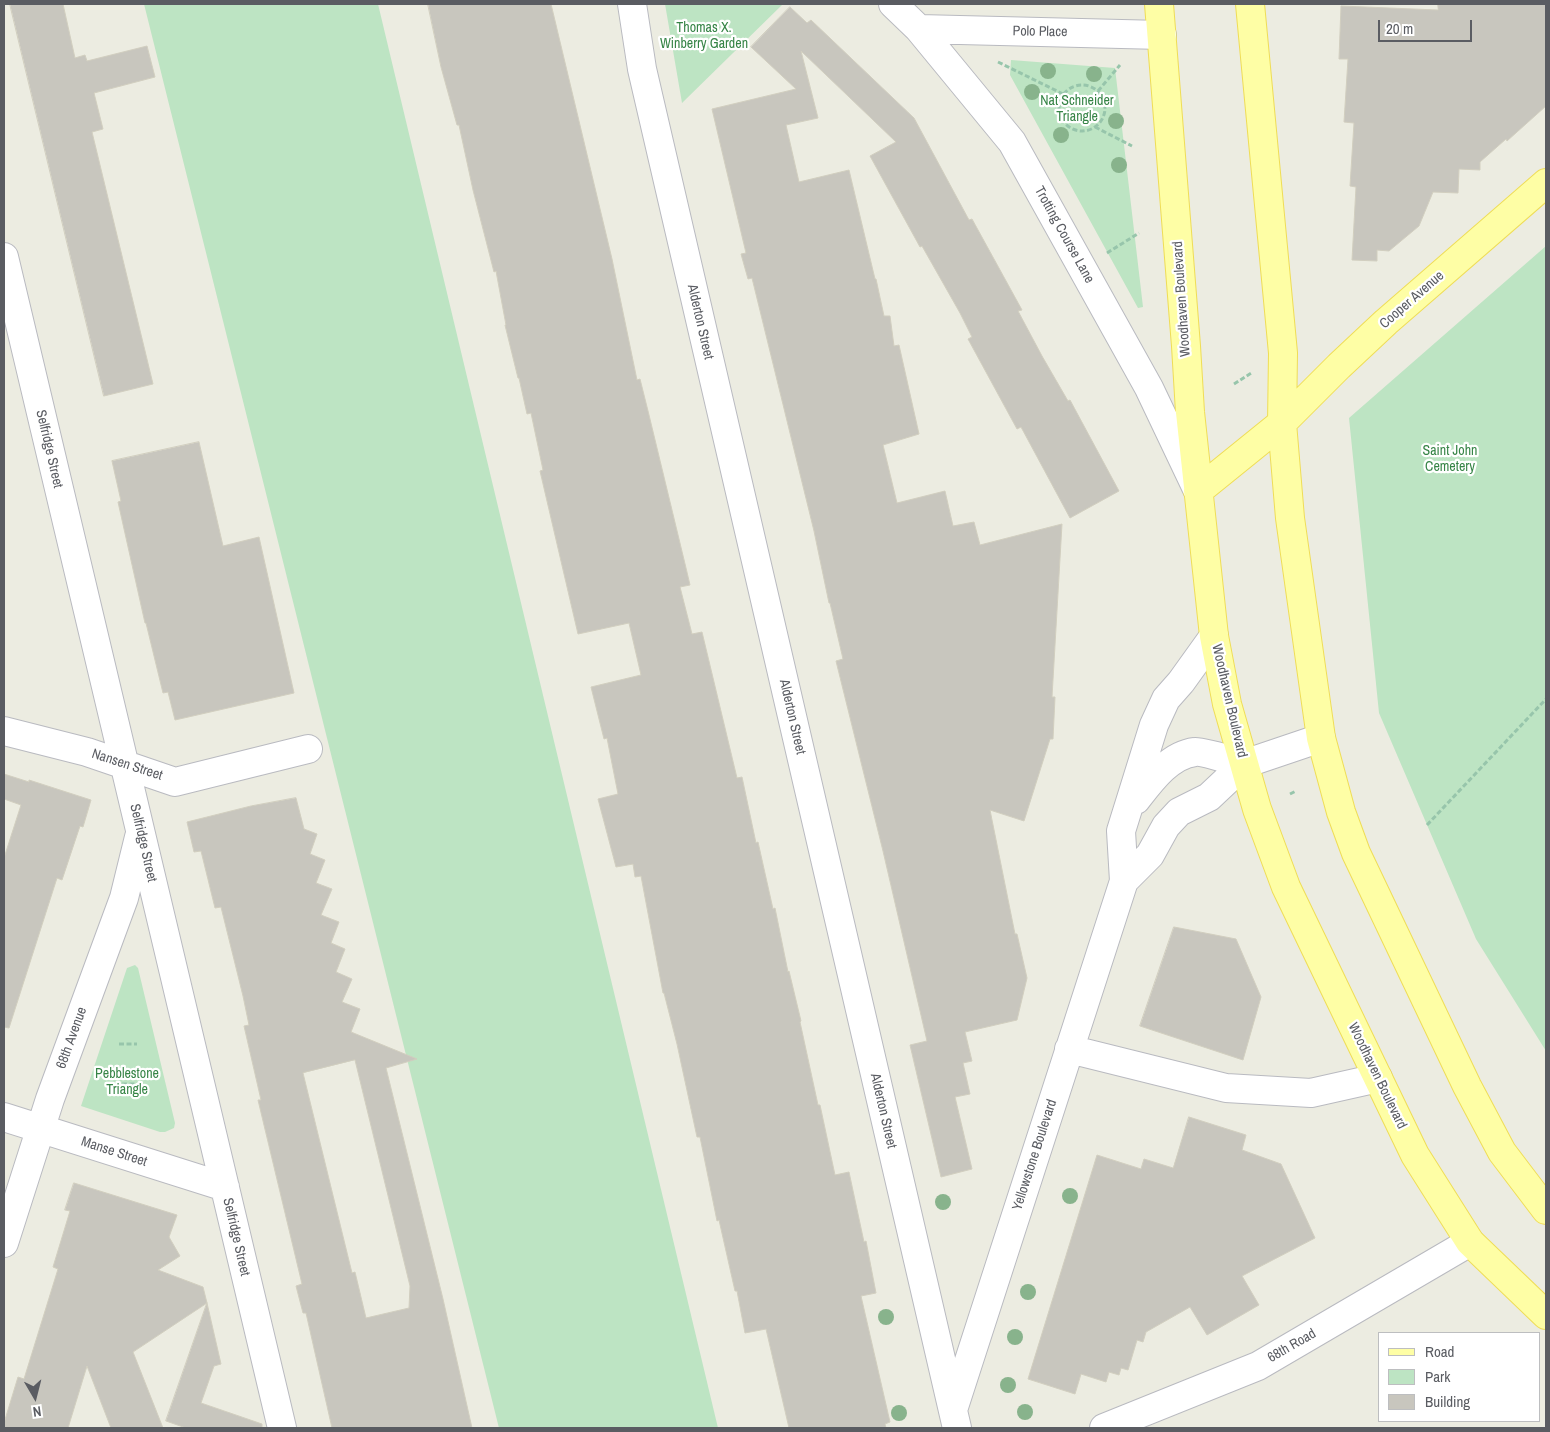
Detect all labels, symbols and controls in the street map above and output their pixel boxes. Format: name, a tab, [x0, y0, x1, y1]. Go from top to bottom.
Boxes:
scale bar	[1380, 10, 1474, 42]
text: 20 m	[1386, 18, 1413, 39]
park label: Thomas X. Winberry Garden	[660, 20, 748, 52]
street label: Polo Place	[1012, 23, 1068, 41]
park label: Nat Schneider Triangle	[1040, 93, 1114, 125]
street label: Trotting Course Lane	[1030, 184, 1098, 286]
street label: Woodhaven Boulevard	[1170, 241, 1194, 357]
street label: Cooper Avenue	[1376, 268, 1448, 332]
street label: Alderton Street	[683, 283, 717, 361]
street label: Selfridge Street	[32, 408, 66, 490]
park label: Saint John Cemetery	[1423, 443, 1477, 476]
street label: Woodhaven Boulevard	[1208, 643, 1250, 759]
street label: Alderton Street	[775, 678, 809, 756]
street label: Nansen Street	[90, 746, 164, 784]
street label: Selfridge Street	[126, 802, 160, 884]
street label: 68th Avenue	[53, 1005, 91, 1071]
street label: Woodhaven Boulevard	[1344, 1020, 1410, 1132]
park label: Pebblestone Triangle	[95, 1066, 159, 1098]
street label: Alderton Street	[866, 1072, 900, 1150]
street label: Yellowstone Boulevard	[1009, 1097, 1061, 1213]
street label: Manse Street	[79, 1133, 149, 1171]
street label: Selfridge Street	[219, 1196, 253, 1278]
street label: 68th Road	[1265, 1325, 1319, 1367]
legend	[1378, 1332, 1540, 1422]
text: Road	[1425, 1341, 1454, 1362]
text: Park	[1425, 1366, 1450, 1387]
north arrow	[10, 1372, 60, 1422]
text: Building	[1425, 1391, 1470, 1412]
text: N	[32, 1402, 42, 1421]

